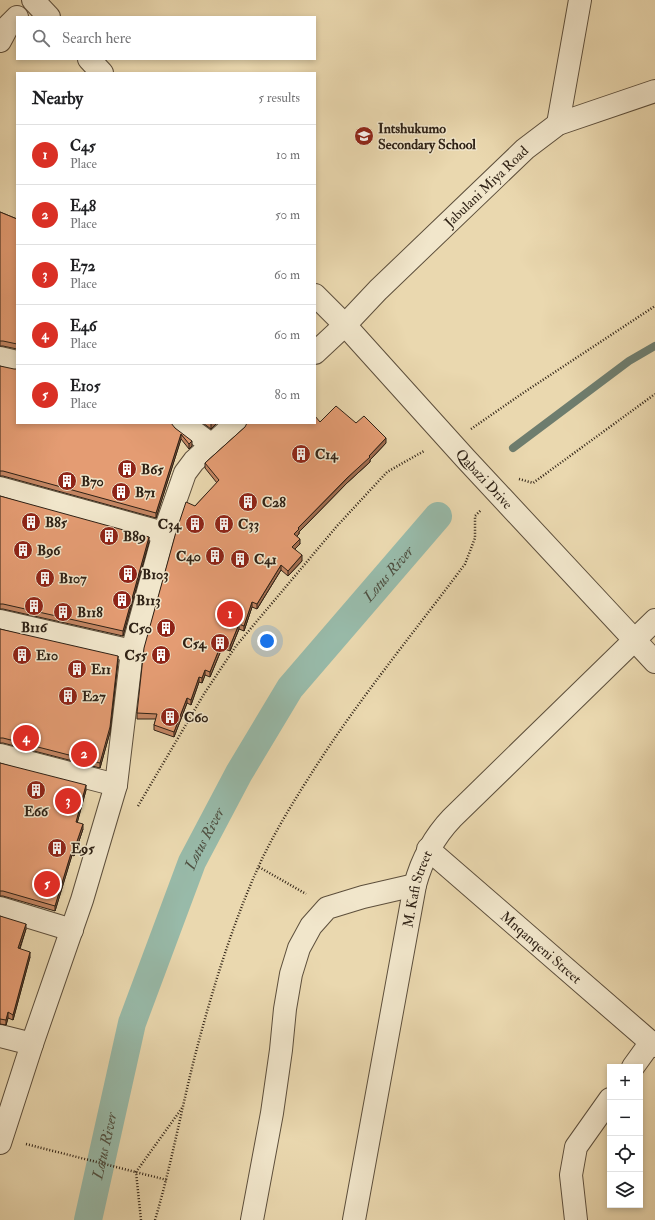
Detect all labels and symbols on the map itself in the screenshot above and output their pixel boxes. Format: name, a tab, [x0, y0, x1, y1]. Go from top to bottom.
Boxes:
place label: Intshukumo Secondary School	[378, 120, 476, 154]
school or university icon: Intshukumo Secondary School	[353, 125, 375, 147]
street label: Jabulani Miya Road	[440, 142, 532, 231]
building icon: C14	[290, 443, 312, 465]
place label: C14	[315, 446, 339, 463]
street label: Qabazi Drive	[452, 446, 516, 513]
building icon: B65	[116, 458, 138, 480]
place label: B65	[141, 461, 164, 478]
building icon: B70	[56, 470, 78, 492]
place label: B70	[81, 473, 104, 490]
building icon: B71	[110, 481, 132, 503]
place label: B71	[135, 484, 156, 501]
building icon: C28	[237, 491, 259, 513]
place label: C28	[262, 494, 286, 511]
building icon: B85	[20, 511, 42, 533]
building icon: C34	[184, 513, 206, 535]
building icon: C33	[213, 513, 235, 535]
place label: B85	[45, 514, 68, 531]
place label: C34	[158, 516, 182, 533]
place label: C33	[238, 516, 259, 533]
building icon: B89	[98, 525, 120, 547]
place label: B89	[123, 528, 146, 545]
building icon: B96	[12, 539, 34, 561]
water label: Lotus River	[359, 541, 419, 607]
place label: B96	[37, 542, 61, 559]
building icon: C40	[204, 545, 226, 567]
place label: C40	[176, 548, 201, 565]
building icon: C41	[229, 548, 251, 570]
place label: C41	[254, 551, 277, 568]
building icon: B103	[117, 563, 139, 585]
place label: B103	[142, 566, 169, 583]
building icon: B107	[34, 567, 56, 589]
place label: B107	[59, 570, 87, 587]
building icon: B113	[111, 589, 133, 611]
place label: B113	[136, 592, 161, 609]
building icon: B116	[23, 595, 45, 617]
pin: 1	[217, 599, 243, 629]
building icon: B118	[52, 601, 74, 623]
place label: B118	[77, 604, 103, 621]
building icon: C50	[155, 617, 177, 639]
place label: B116	[21, 619, 48, 636]
place label: C50	[129, 620, 152, 637]
your location	[257, 631, 277, 651]
building icon: C54	[209, 632, 231, 654]
place label: C54	[182, 635, 207, 652]
building icon: E10	[11, 644, 33, 666]
building icon: C55	[150, 644, 172, 666]
place label: E10	[36, 647, 58, 664]
place label: C55	[124, 647, 148, 664]
building icon: E11	[66, 658, 88, 680]
place label: E11	[91, 661, 111, 678]
building icon: E27	[57, 685, 79, 707]
place label: E27	[82, 688, 106, 705]
building icon: C60	[159, 706, 181, 728]
place label: C60	[184, 709, 209, 726]
pin: 4	[13, 723, 39, 753]
pin: 2	[71, 739, 97, 769]
building icon: E66	[25, 779, 47, 801]
pin: 3	[55, 786, 81, 816]
place label: E66	[24, 803, 49, 820]
water label: Lotus River	[181, 803, 230, 873]
building icon: E95	[46, 837, 68, 859]
place label: E95	[71, 840, 95, 857]
street label: M. Kafi Street	[399, 847, 436, 929]
pin: 5	[34, 869, 60, 899]
street label: Mnqanqeni Street	[497, 908, 585, 988]
water label: Lotus River	[88, 1109, 122, 1182]

